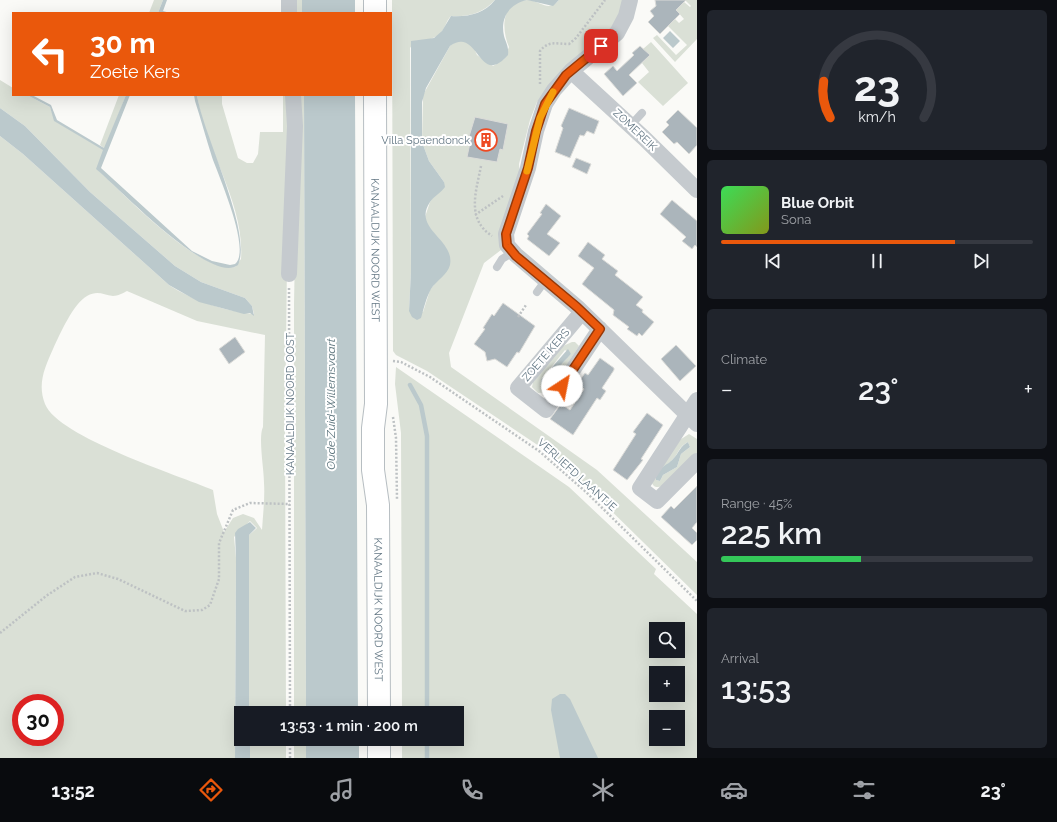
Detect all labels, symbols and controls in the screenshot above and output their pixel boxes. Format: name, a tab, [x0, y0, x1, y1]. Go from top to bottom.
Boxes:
text: 30 m	[90, 27, 156, 60]
icon: left	[24, 28, 76, 80]
pin	[584, 29, 618, 63]
icon: arrive	[590, 35, 612, 57]
text: Zoete Kers	[90, 61, 180, 82]
text: 23	[854, 62, 900, 111]
street label: ZOMEREIK	[610, 106, 660, 154]
text: km/h	[858, 108, 896, 124]
building icon: Villa Spaendonck	[473, 127, 499, 153]
place label: Villa Spaendonck	[381, 134, 470, 147]
street label: KANAALDIJK NOORD WEST	[369, 178, 382, 322]
text: Blue Orbit	[781, 194, 854, 212]
text: Sona	[781, 212, 811, 227]
icon: previous	[762, 250, 784, 272]
icon: pause	[866, 250, 888, 272]
icon: next	[970, 250, 992, 272]
street label: ZOETE KERS	[520, 326, 573, 384]
street label: KANAALDIJK NOORD OOST	[284, 332, 297, 475]
water label: Oude Zuid-Willemsvaart	[324, 338, 338, 470]
text: Climate	[721, 352, 767, 367]
position arrow	[541, 365, 583, 407]
text: 23°	[858, 372, 899, 407]
text: −	[721, 376, 733, 402]
text: +	[1024, 376, 1033, 402]
street label: VERLIEFD LAANTJE	[535, 436, 619, 514]
text: Range · 45%	[721, 496, 792, 511]
text: 225 km	[721, 516, 822, 551]
street label: KANAALDIJK NOORD WEST	[372, 537, 385, 682]
map controls	[649, 622, 685, 746]
button: search	[649, 622, 685, 658]
text: Arrival	[721, 651, 759, 666]
button: +	[649, 666, 685, 702]
text: 13:53	[721, 671, 791, 706]
speed limit sign: 30	[12, 694, 64, 746]
button: −	[649, 710, 685, 746]
text: 13:53 · 1 min · 200 m	[280, 717, 418, 735]
icon: directions	[197, 776, 225, 804]
icon: music	[328, 776, 356, 804]
icon: phone	[458, 776, 486, 804]
icon: climate	[589, 776, 617, 804]
icon: car	[720, 776, 748, 804]
icon: filters	[850, 776, 878, 804]
text: 13:52	[51, 780, 95, 801]
text: 23°	[981, 780, 1006, 801]

